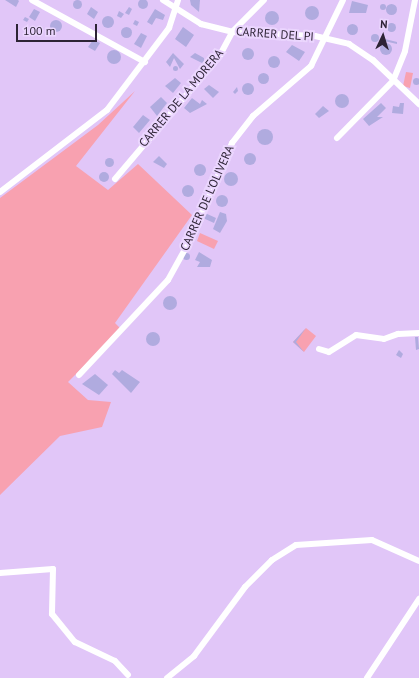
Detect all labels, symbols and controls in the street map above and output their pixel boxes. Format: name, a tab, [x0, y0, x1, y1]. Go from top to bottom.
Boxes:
scale bar	[18, 16, 99, 42]
north arrow	[363, 16, 403, 56]
text: N	[380, 17, 388, 31]
text: 100 m	[23, 23, 56, 38]
street label: CARRER DEL PI	[235, 24, 315, 44]
street label: CARRER DE LA MORERA	[136, 46, 226, 150]
street label: CARRER DE L'OLIVERA	[177, 143, 237, 253]

